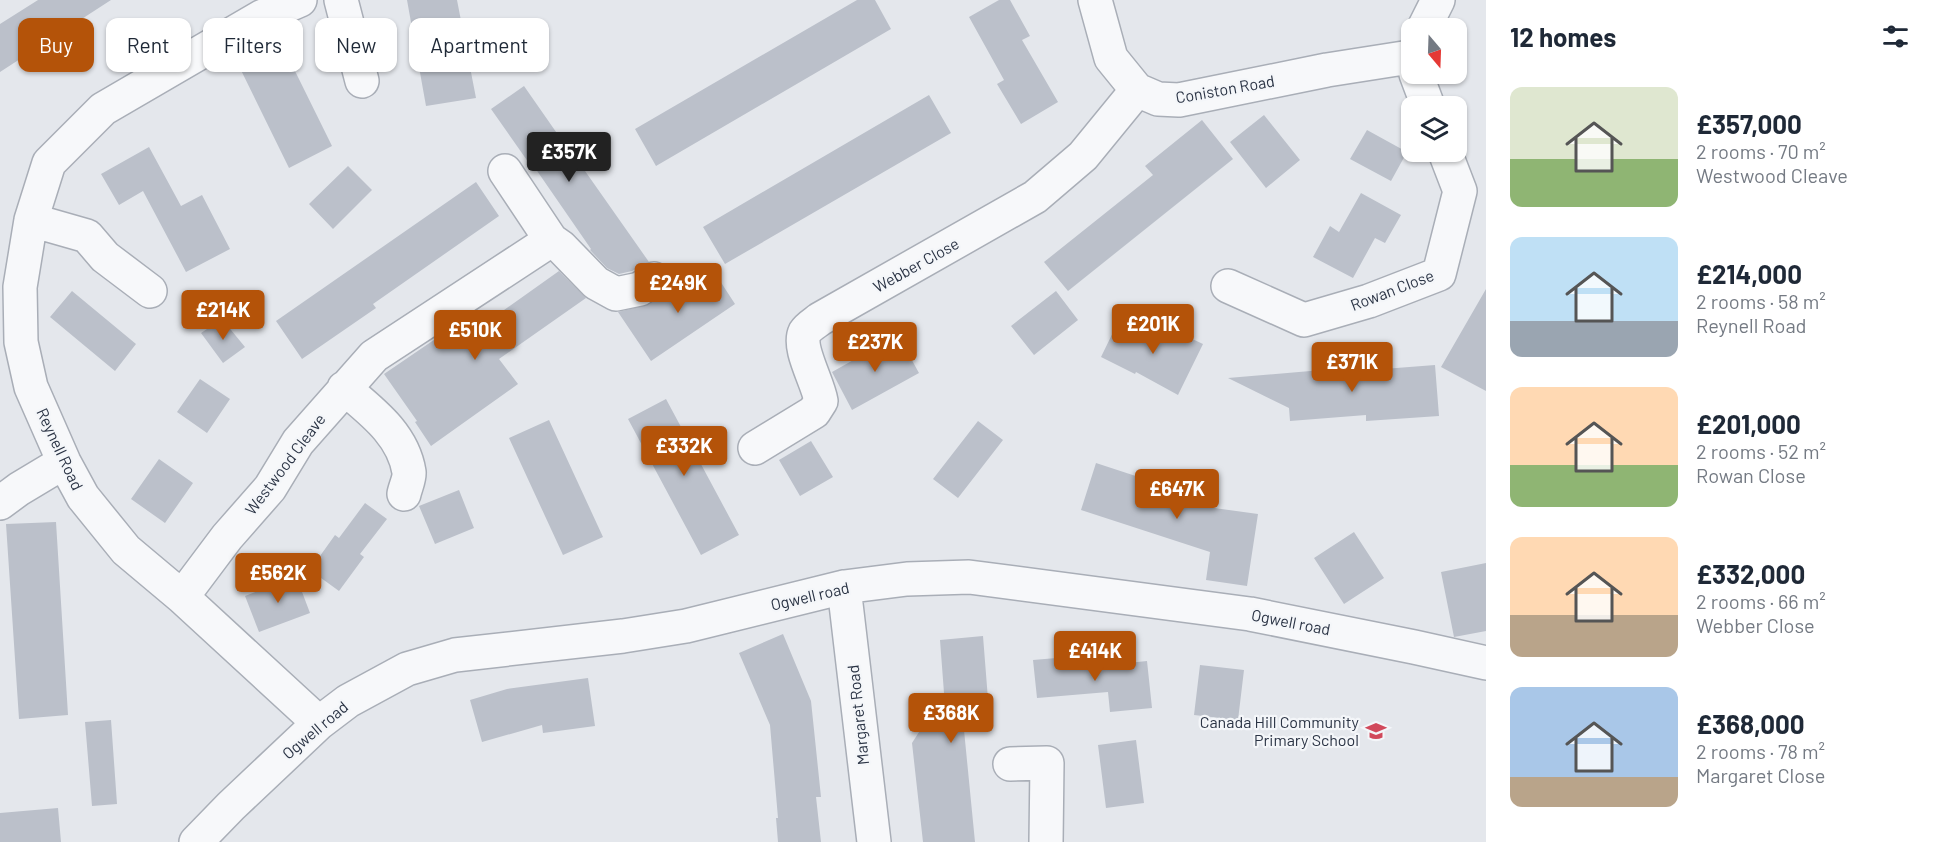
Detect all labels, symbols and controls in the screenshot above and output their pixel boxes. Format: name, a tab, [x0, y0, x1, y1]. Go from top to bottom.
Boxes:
chip: Buy	[18, 18, 94, 72]
chip: Rent	[106, 18, 191, 72]
chip: Filters	[203, 18, 303, 72]
chip: New	[315, 18, 397, 72]
chip: Apartment	[409, 18, 549, 72]
north arrow	[1401, 18, 1467, 84]
map controls	[1401, 18, 1467, 162]
icon: filters	[1879, 20, 1912, 53]
text: 12 homes	[1510, 21, 1616, 52]
street label: Coniston Road	[1174, 70, 1276, 107]
button: layers	[1401, 96, 1467, 162]
text: £357,000	[1696, 108, 1802, 139]
icon: home	[1558, 111, 1630, 183]
pin: £357K	[527, 132, 611, 183]
text: £357K	[541, 139, 597, 163]
text: 2 rooms · 70 m²	[1696, 139, 1826, 163]
text: Westwood Cleave	[1696, 163, 1848, 187]
street label: Webber Close	[870, 233, 962, 296]
text: £214,000	[1696, 258, 1802, 289]
icon: home	[1558, 261, 1630, 333]
pin: £249K	[636, 263, 720, 314]
street label: Rowan Close	[1347, 265, 1436, 314]
text: £249K	[649, 270, 707, 294]
text: 2 rooms · 58 m²	[1696, 289, 1826, 313]
pin: £214K	[181, 290, 265, 341]
text: £214K	[195, 297, 251, 321]
pin: £201K	[1111, 304, 1195, 355]
pin: £510K	[433, 310, 517, 361]
text: £201K	[1126, 311, 1180, 335]
text: Reynell Road	[1696, 313, 1807, 337]
text: £510K	[448, 317, 502, 341]
pin: £237K	[833, 322, 917, 373]
text: £237K	[847, 329, 903, 353]
pin: £371K	[1310, 342, 1394, 393]
text: £371K	[1326, 349, 1378, 373]
street label: Reynell Road	[33, 405, 88, 493]
text: £201,000	[1696, 408, 1801, 439]
street label: Westwood Cleave	[240, 409, 329, 518]
icon: home	[1558, 411, 1630, 483]
pin: £332K	[642, 426, 726, 477]
text: £332K	[655, 433, 713, 457]
text: 2 rooms · 52 m²	[1696, 439, 1826, 463]
text: Rowan Close	[1696, 463, 1806, 487]
pin: £647K	[1135, 469, 1219, 520]
text: £647K	[1149, 476, 1205, 500]
pin: £562K	[236, 553, 320, 604]
text: £332,000	[1696, 558, 1805, 589]
text: £562K	[249, 560, 307, 584]
icon: home	[1558, 561, 1630, 633]
street label: Ogwell road	[769, 577, 851, 614]
text: 2 rooms · 66 m²	[1696, 589, 1826, 613]
street label: Ogwell road	[1250, 605, 1332, 638]
text: Webber Close	[1696, 613, 1815, 637]
pin: £414K	[1053, 631, 1137, 682]
text: £414K	[1068, 638, 1122, 662]
street label: Margaret Road	[843, 664, 872, 766]
pin: £368K	[909, 693, 993, 744]
street label: Ogwell road	[278, 697, 351, 763]
text: £368K	[922, 700, 980, 724]
text: £368,000	[1696, 708, 1805, 739]
icon: home	[1558, 711, 1630, 783]
place label: Canada Hill Community Primary School	[1200, 712, 1360, 749]
school or university icon: Canada Hill Community Primary School	[1364, 719, 1388, 743]
text: 2 rooms · 78 m²	[1696, 739, 1825, 763]
text: Margaret Close	[1696, 763, 1825, 787]

